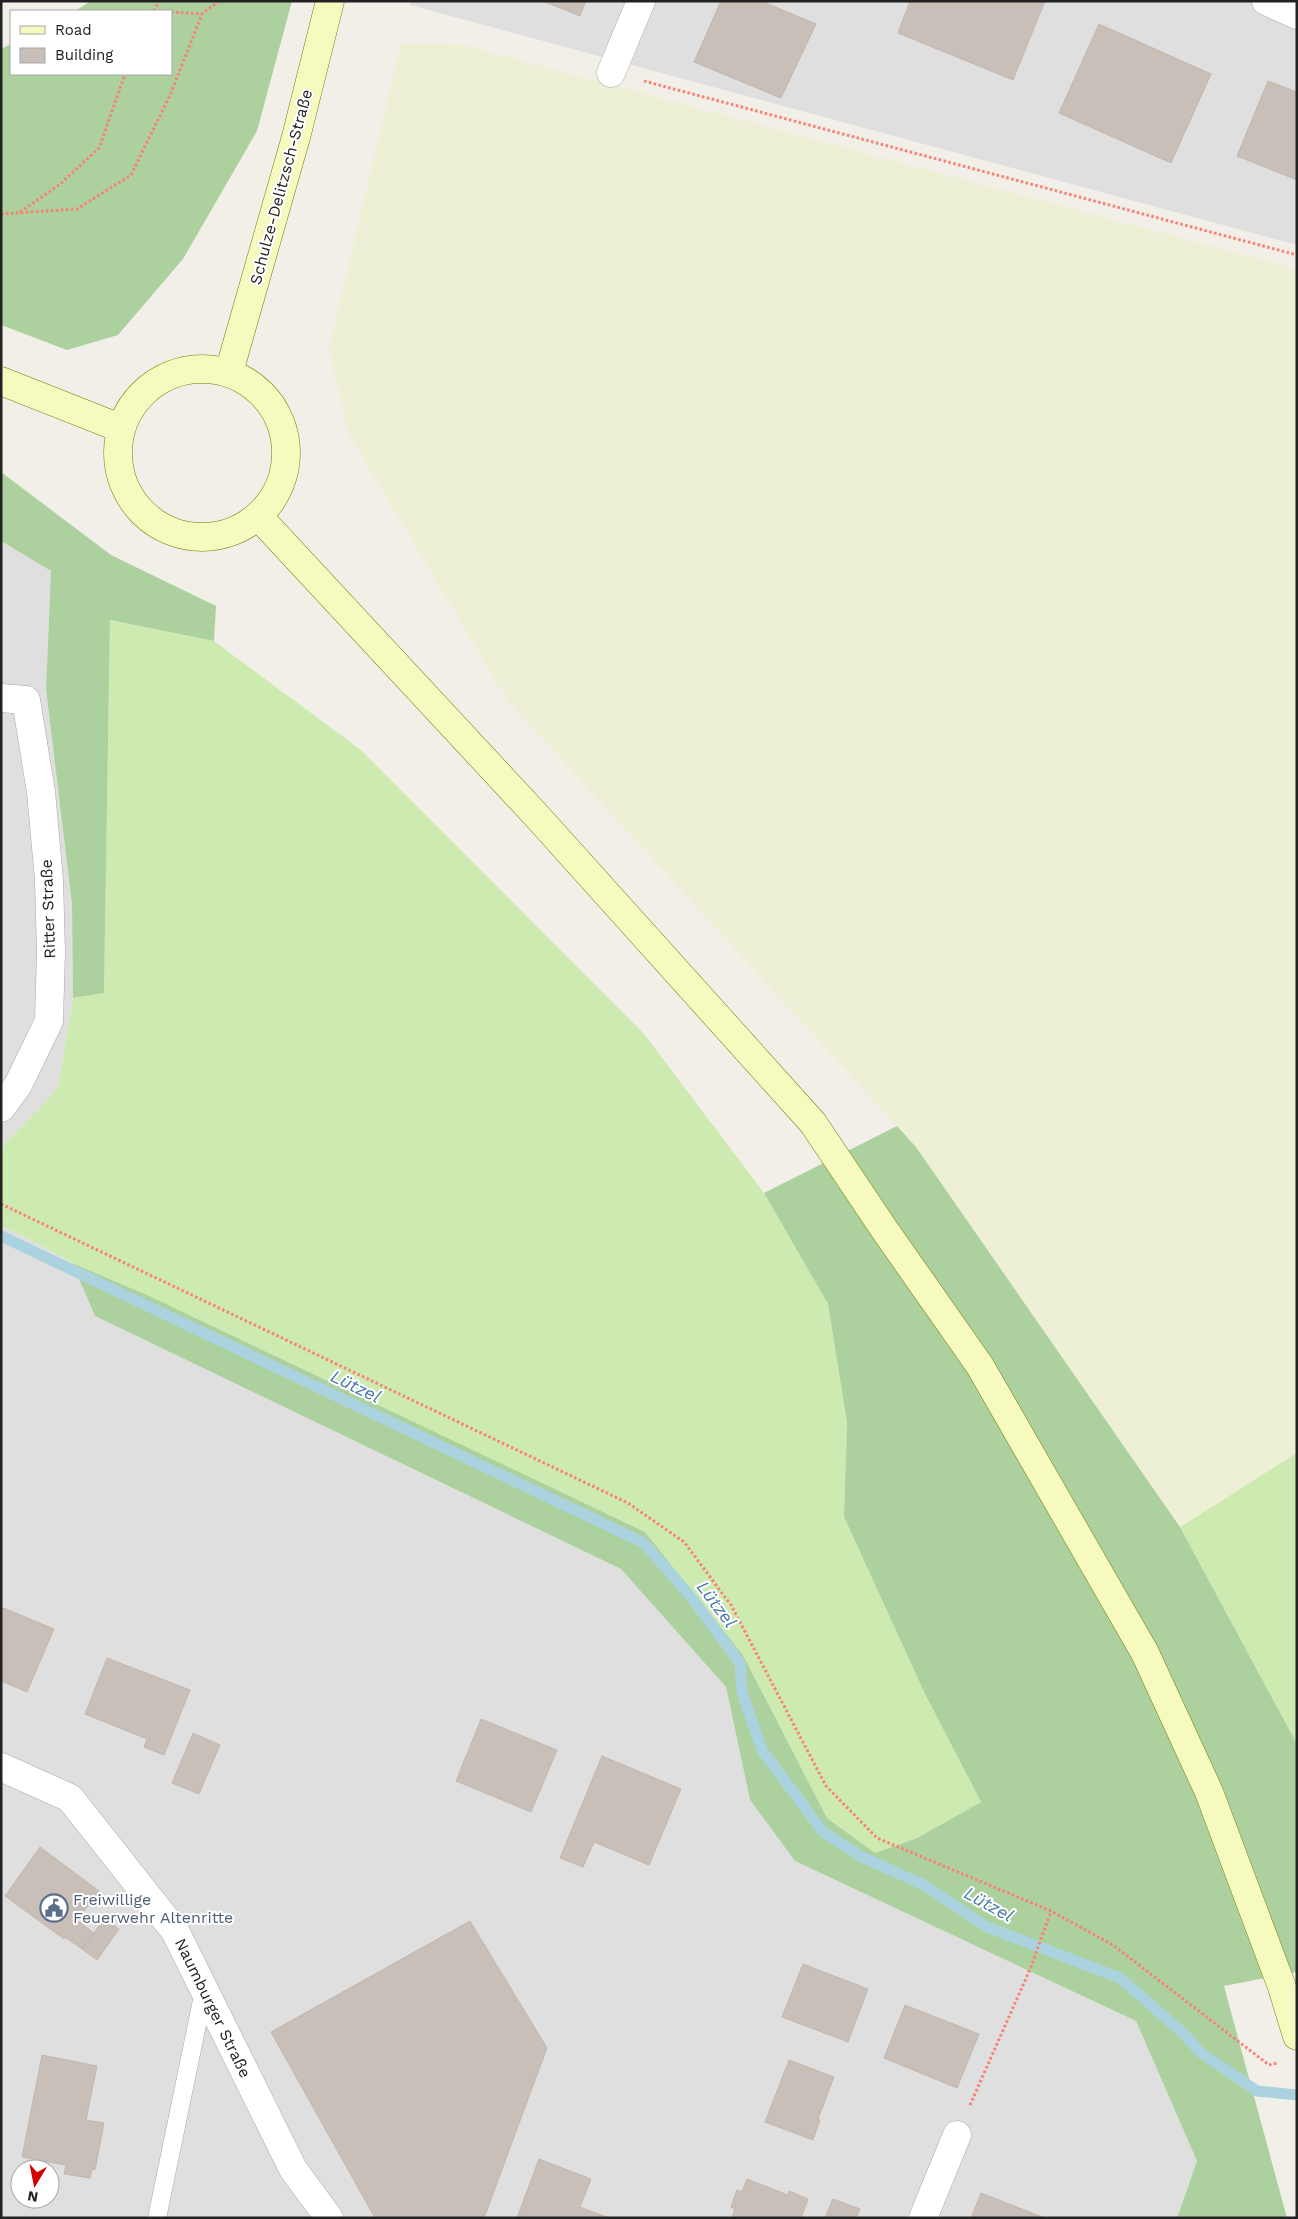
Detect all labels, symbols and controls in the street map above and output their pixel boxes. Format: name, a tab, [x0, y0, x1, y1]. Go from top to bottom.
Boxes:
legend	[10, 10, 172, 75]
text: Road	[55, 21, 92, 39]
text: Building	[55, 46, 113, 64]
street label: Schulze-Delitzsch-Straße	[246, 87, 316, 287]
street label: Ritter Straße	[37, 859, 59, 959]
water label: Lützel	[328, 1365, 384, 1407]
water label: Lützel	[693, 1577, 741, 1631]
water label: Lützel	[961, 1882, 1017, 1926]
place label: Freiwillige Feuerwehr Altenritte	[73, 1890, 233, 1927]
public building icon: Freiwillige Feuerwehr Altenritte	[39, 1893, 69, 1923]
street label: Naumburger Straße	[171, 1935, 255, 2081]
north arrow	[10, 2159, 60, 2209]
text: N	[26, 2188, 39, 2206]

